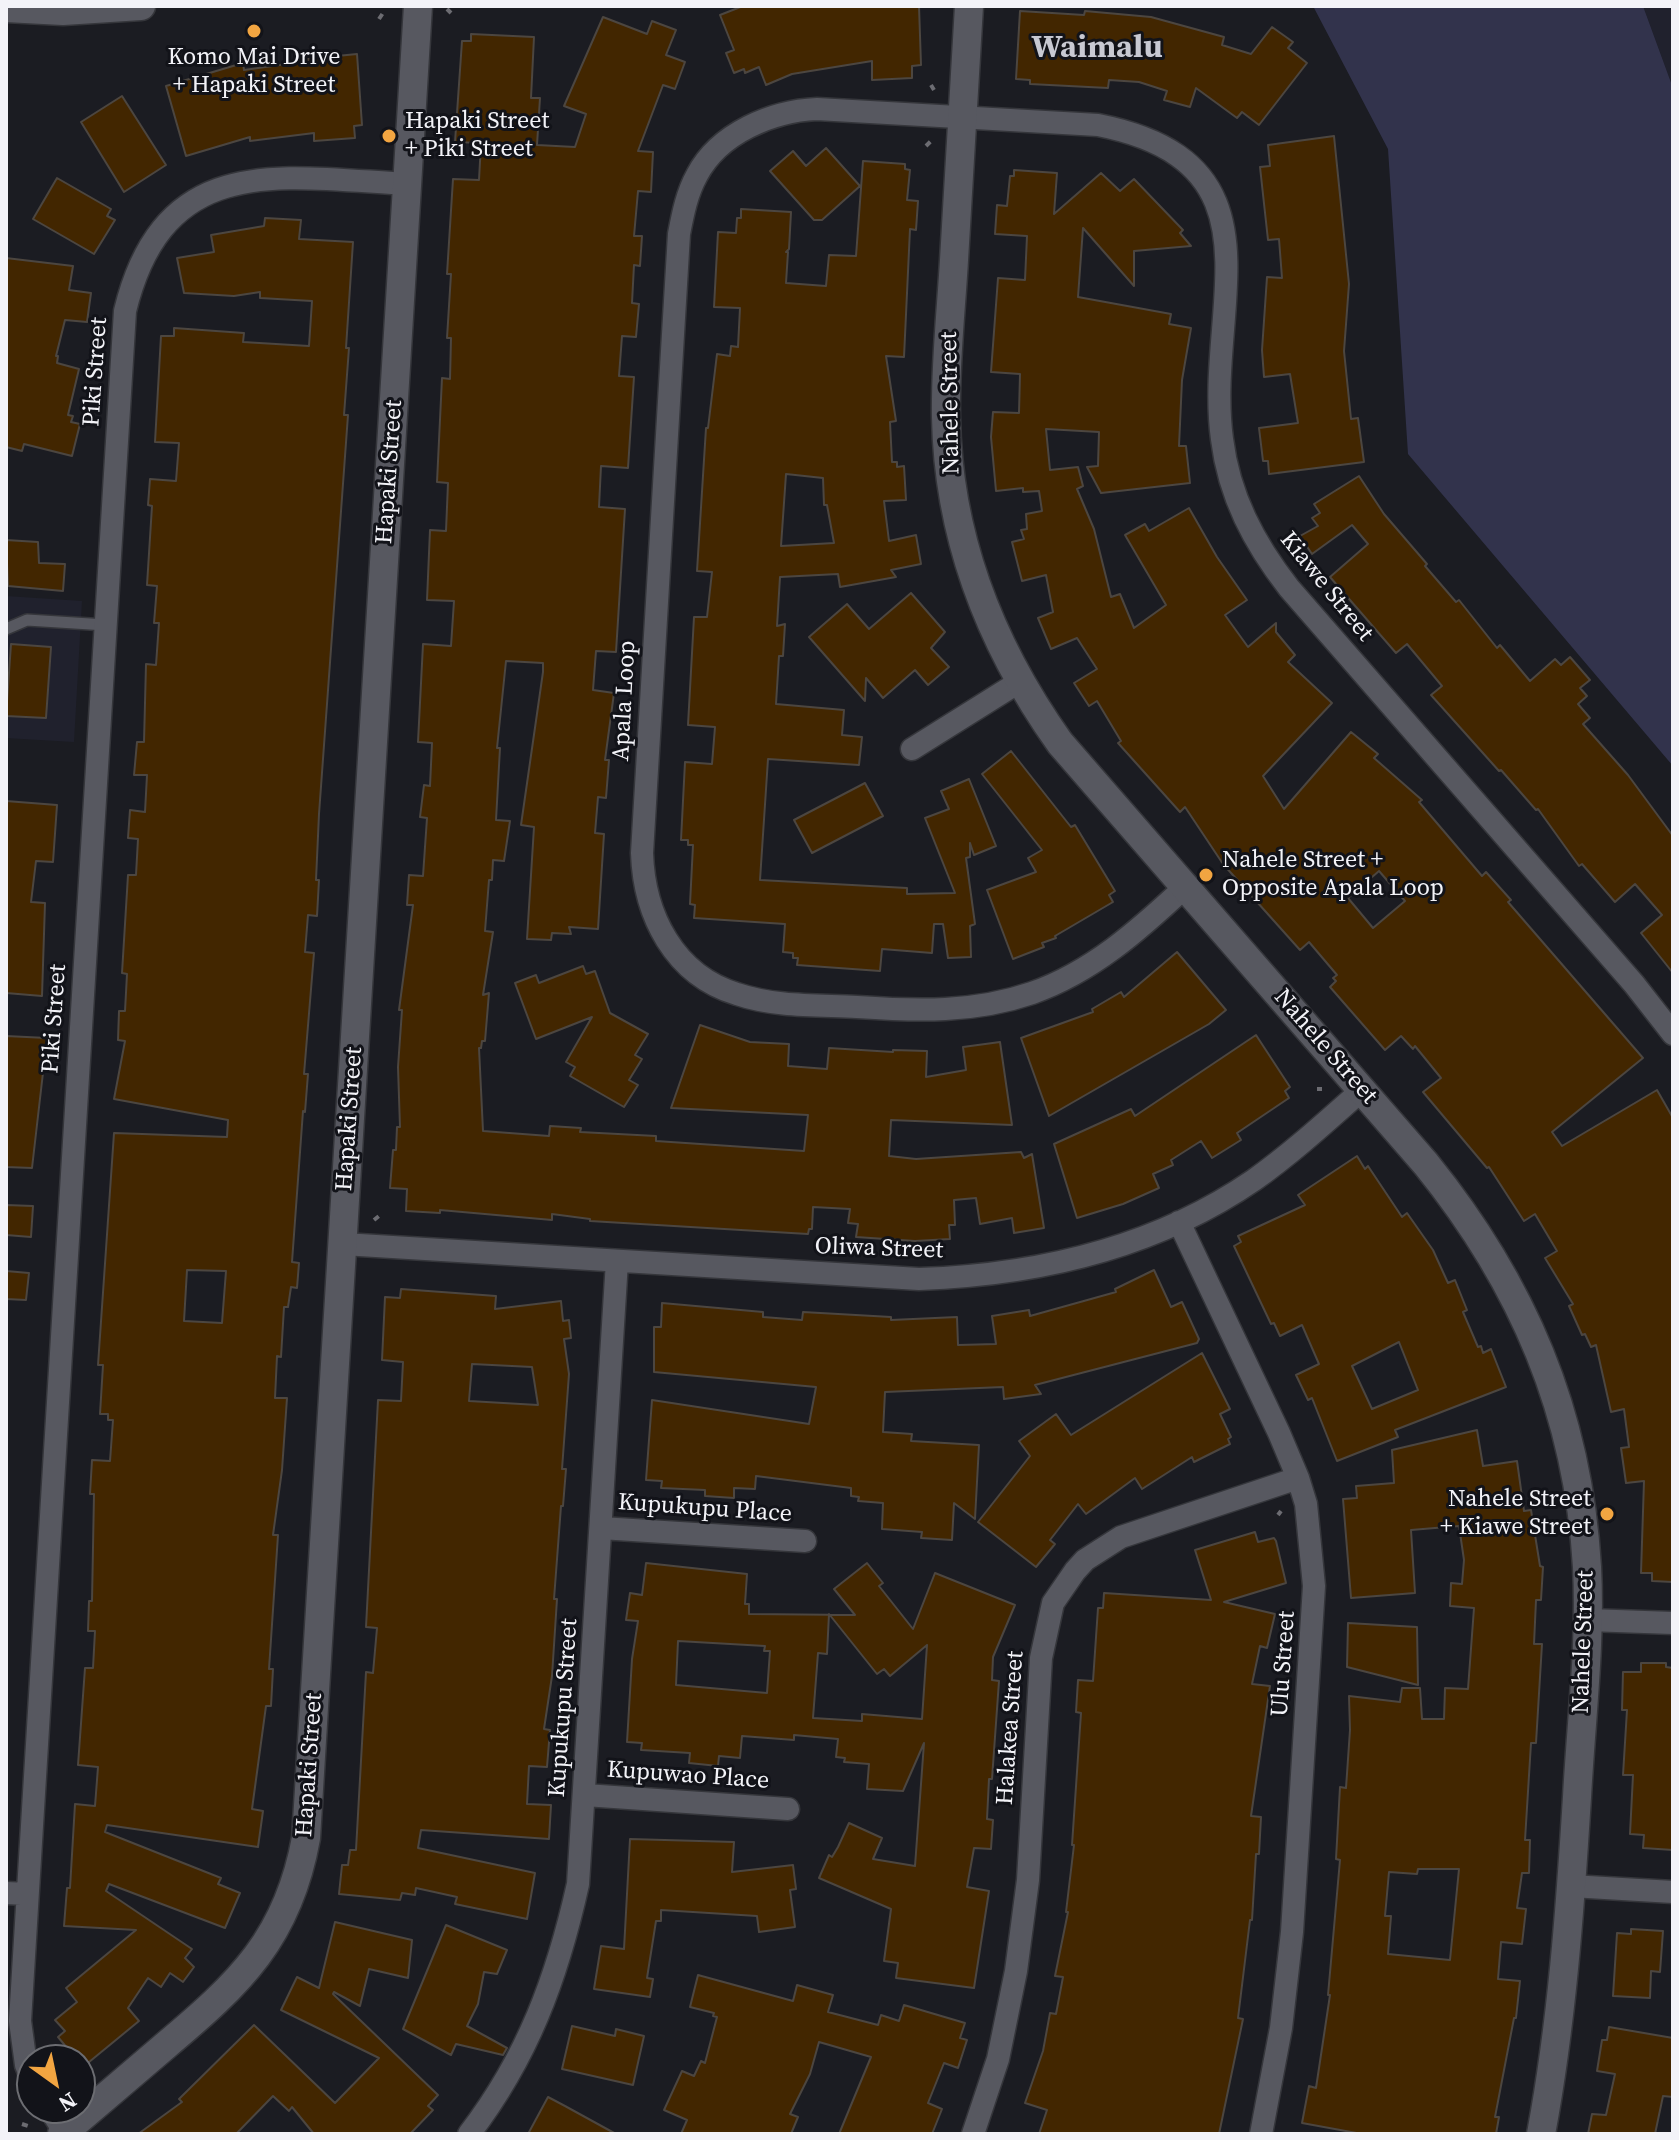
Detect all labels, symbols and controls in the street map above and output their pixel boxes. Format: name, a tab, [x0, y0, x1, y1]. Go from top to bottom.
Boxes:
marker: Komo Mai Drive + Hapaki Street	[245, 22, 263, 40]
district label: Waimalu	[1031, 30, 1163, 68]
place label: Komo Mai Drive + Hapaki Street	[167, 44, 341, 100]
place label: Hapaki Street + Piki Street	[405, 108, 549, 164]
marker: Hapaki Street + Piki Street	[380, 127, 398, 145]
street label: Piki Street	[78, 316, 114, 428]
street label: Nahele Street	[935, 331, 967, 475]
street label: Hapaki Street	[371, 399, 409, 545]
street label: Kiawe Street	[1273, 526, 1379, 648]
street label: Apala Loop	[607, 640, 643, 762]
place label: Nahele Street + Opposite Apala Loop	[1222, 847, 1444, 903]
marker: Nahele Street + Opposite Apala Loop	[1197, 866, 1215, 884]
street label: Piki Street	[37, 963, 73, 1075]
street label: Nahele Street	[1267, 984, 1383, 1110]
street label: Hapaki Street	[331, 1046, 369, 1192]
street label: Oliwa Street	[814, 1232, 944, 1266]
place label: Nahele Street + Kiawe Street	[1440, 1486, 1591, 1542]
street label: Kupukupu Place	[617, 1489, 793, 1529]
marker: Nahele Street + Kiawe Street	[1598, 1505, 1616, 1523]
street label: Nahele Street	[1567, 1570, 1601, 1714]
street label: Ulu Street	[1266, 1610, 1302, 1718]
street label: Kupukupu Street	[543, 1618, 585, 1798]
street label: Halakea Street	[991, 1650, 1031, 1806]
street label: Hapaki Street	[291, 1692, 329, 1838]
street label: Kupuwao Place	[606, 1756, 770, 1796]
north arrow	[16, 2044, 96, 2124]
text: N	[53, 2086, 83, 2119]

